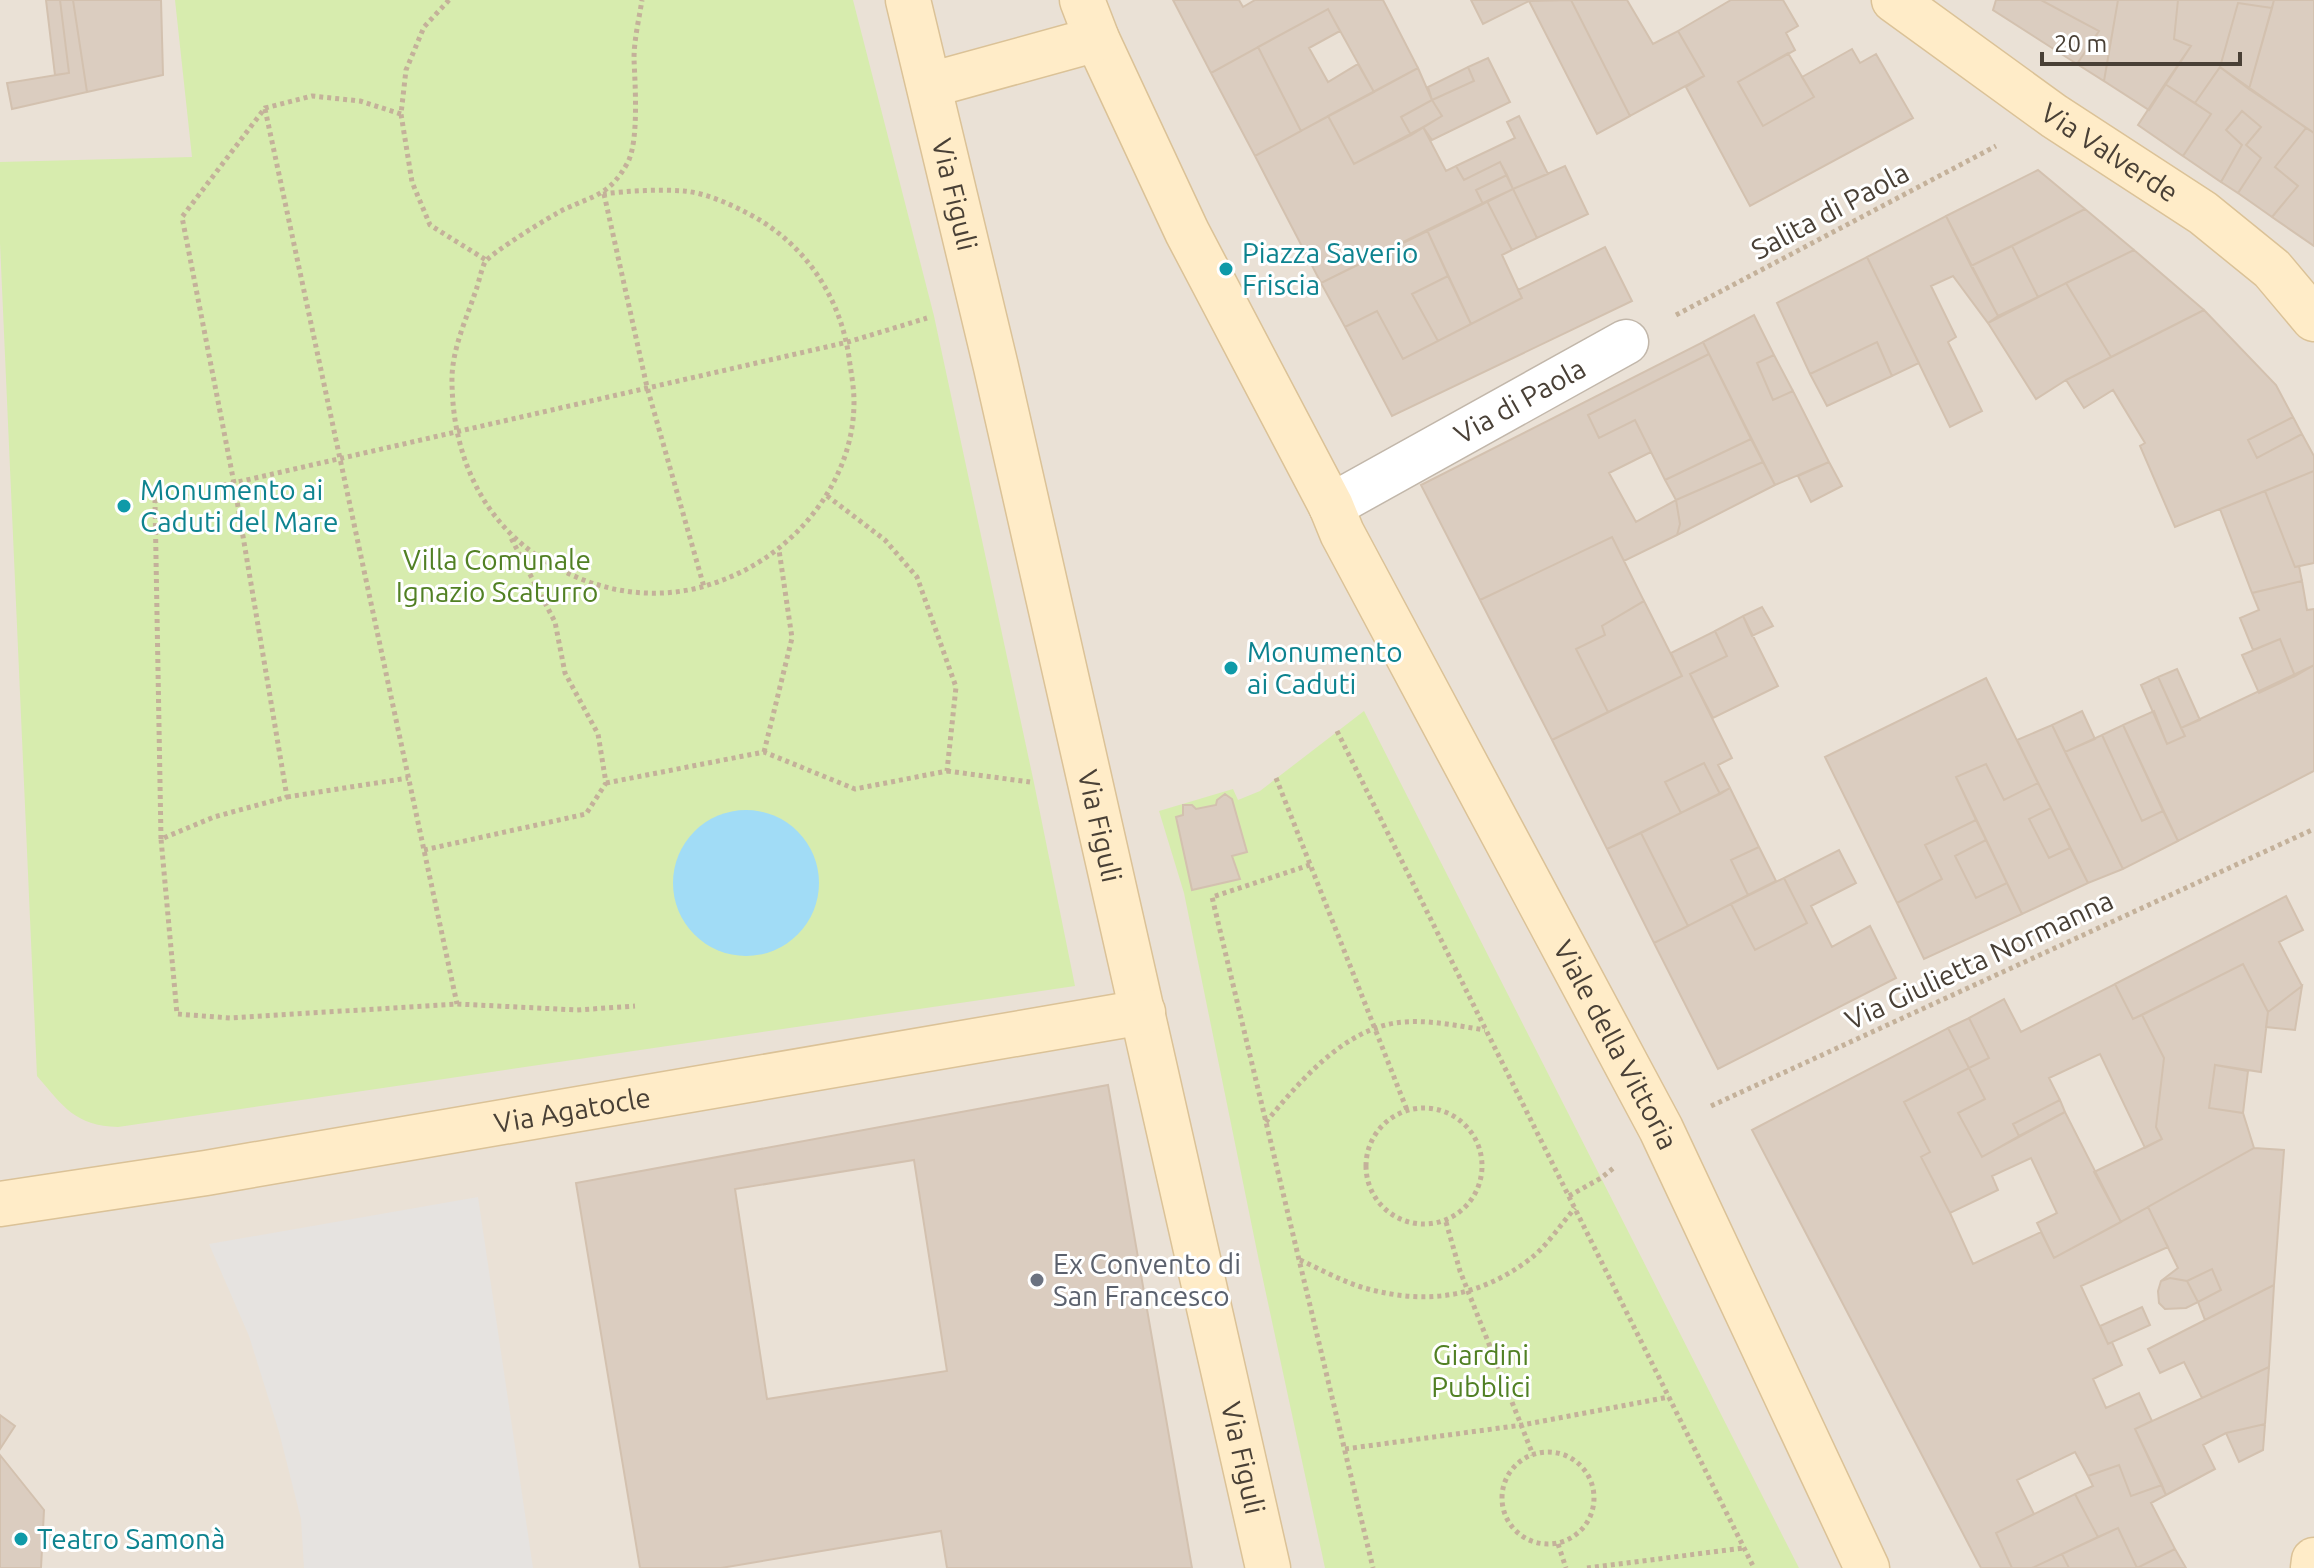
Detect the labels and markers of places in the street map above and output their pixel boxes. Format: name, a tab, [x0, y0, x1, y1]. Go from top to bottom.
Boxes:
place label: Piazza Saverio Friscia	[1242, 237, 1418, 300]
marker: Piazza Saverio Friscia	[1217, 260, 1235, 278]
place label: Monumento ai Caduti del Mare	[140, 474, 339, 537]
marker: Monumento ai Caduti del Mare	[115, 497, 133, 515]
place label: Monumento ai Caduti	[1247, 636, 1403, 699]
marker: Monumento ai Caduti	[1222, 659, 1240, 677]
place label: Ex Convento di San Francesco	[1053, 1248, 1241, 1311]
marker: Ex Convento di San Francesco	[1028, 1271, 1046, 1289]
place label: Teatro Samonà	[37, 1523, 225, 1554]
marker: Teatro Samonà	[12, 1530, 30, 1548]

